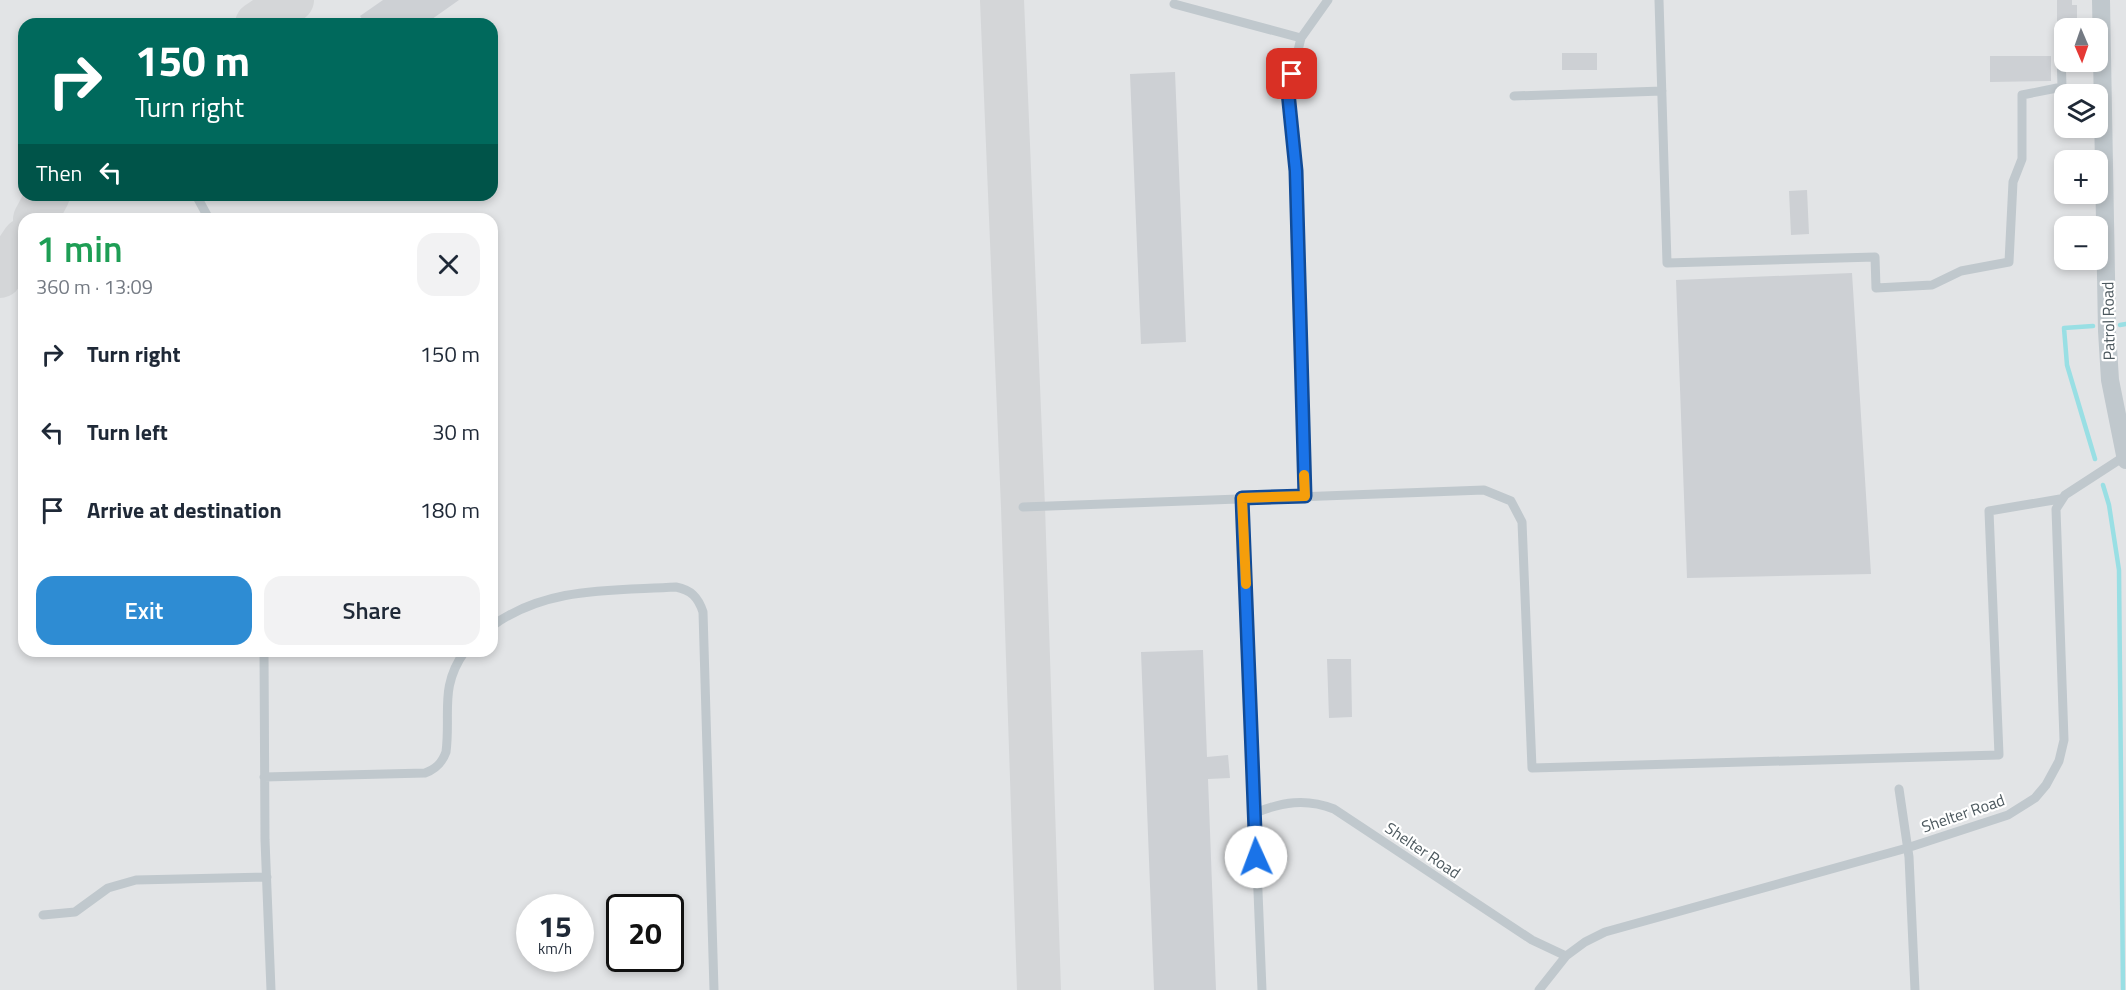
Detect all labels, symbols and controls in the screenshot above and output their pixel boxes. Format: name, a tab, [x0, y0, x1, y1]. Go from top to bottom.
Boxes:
north arrow	[2054, 18, 2108, 72]
map controls	[2054, 18, 2108, 270]
text: 150 m	[135, 28, 250, 92]
icon: right	[36, 42, 114, 120]
pin	[1266, 48, 1317, 99]
icon: arrive	[1275, 57, 1308, 90]
button: layers	[2054, 84, 2108, 138]
text: Turn right	[135, 86, 244, 127]
button: +	[2054, 150, 2108, 204]
text: Then	[36, 156, 82, 190]
icon: left	[94, 156, 127, 189]
button: −	[2054, 216, 2108, 270]
text: 1 min	[36, 221, 123, 276]
button: close	[417, 233, 480, 296]
text: 360 m · 13:09	[36, 271, 153, 302]
street label: Patrol Road	[2095, 281, 2121, 361]
text: Turn right	[87, 337, 181, 371]
text: 150 m	[420, 337, 480, 371]
icon: right	[36, 338, 69, 371]
text: Turn left	[87, 415, 168, 449]
text: 30 m	[432, 415, 480, 449]
icon: left	[36, 416, 69, 449]
text: Arrive at destination	[87, 493, 282, 527]
text: 180 m	[420, 493, 480, 527]
icon: arrive	[36, 494, 69, 527]
button: Exit	[36, 576, 252, 645]
button: Share	[264, 576, 480, 645]
street label: Shelter Road	[1918, 788, 2008, 838]
street label: Shelter Road	[1380, 816, 1466, 884]
position arrow	[1224, 825, 1288, 889]
speed limit sign: 20	[606, 894, 684, 972]
text: 15	[538, 903, 572, 949]
text: km/h	[538, 937, 572, 960]

